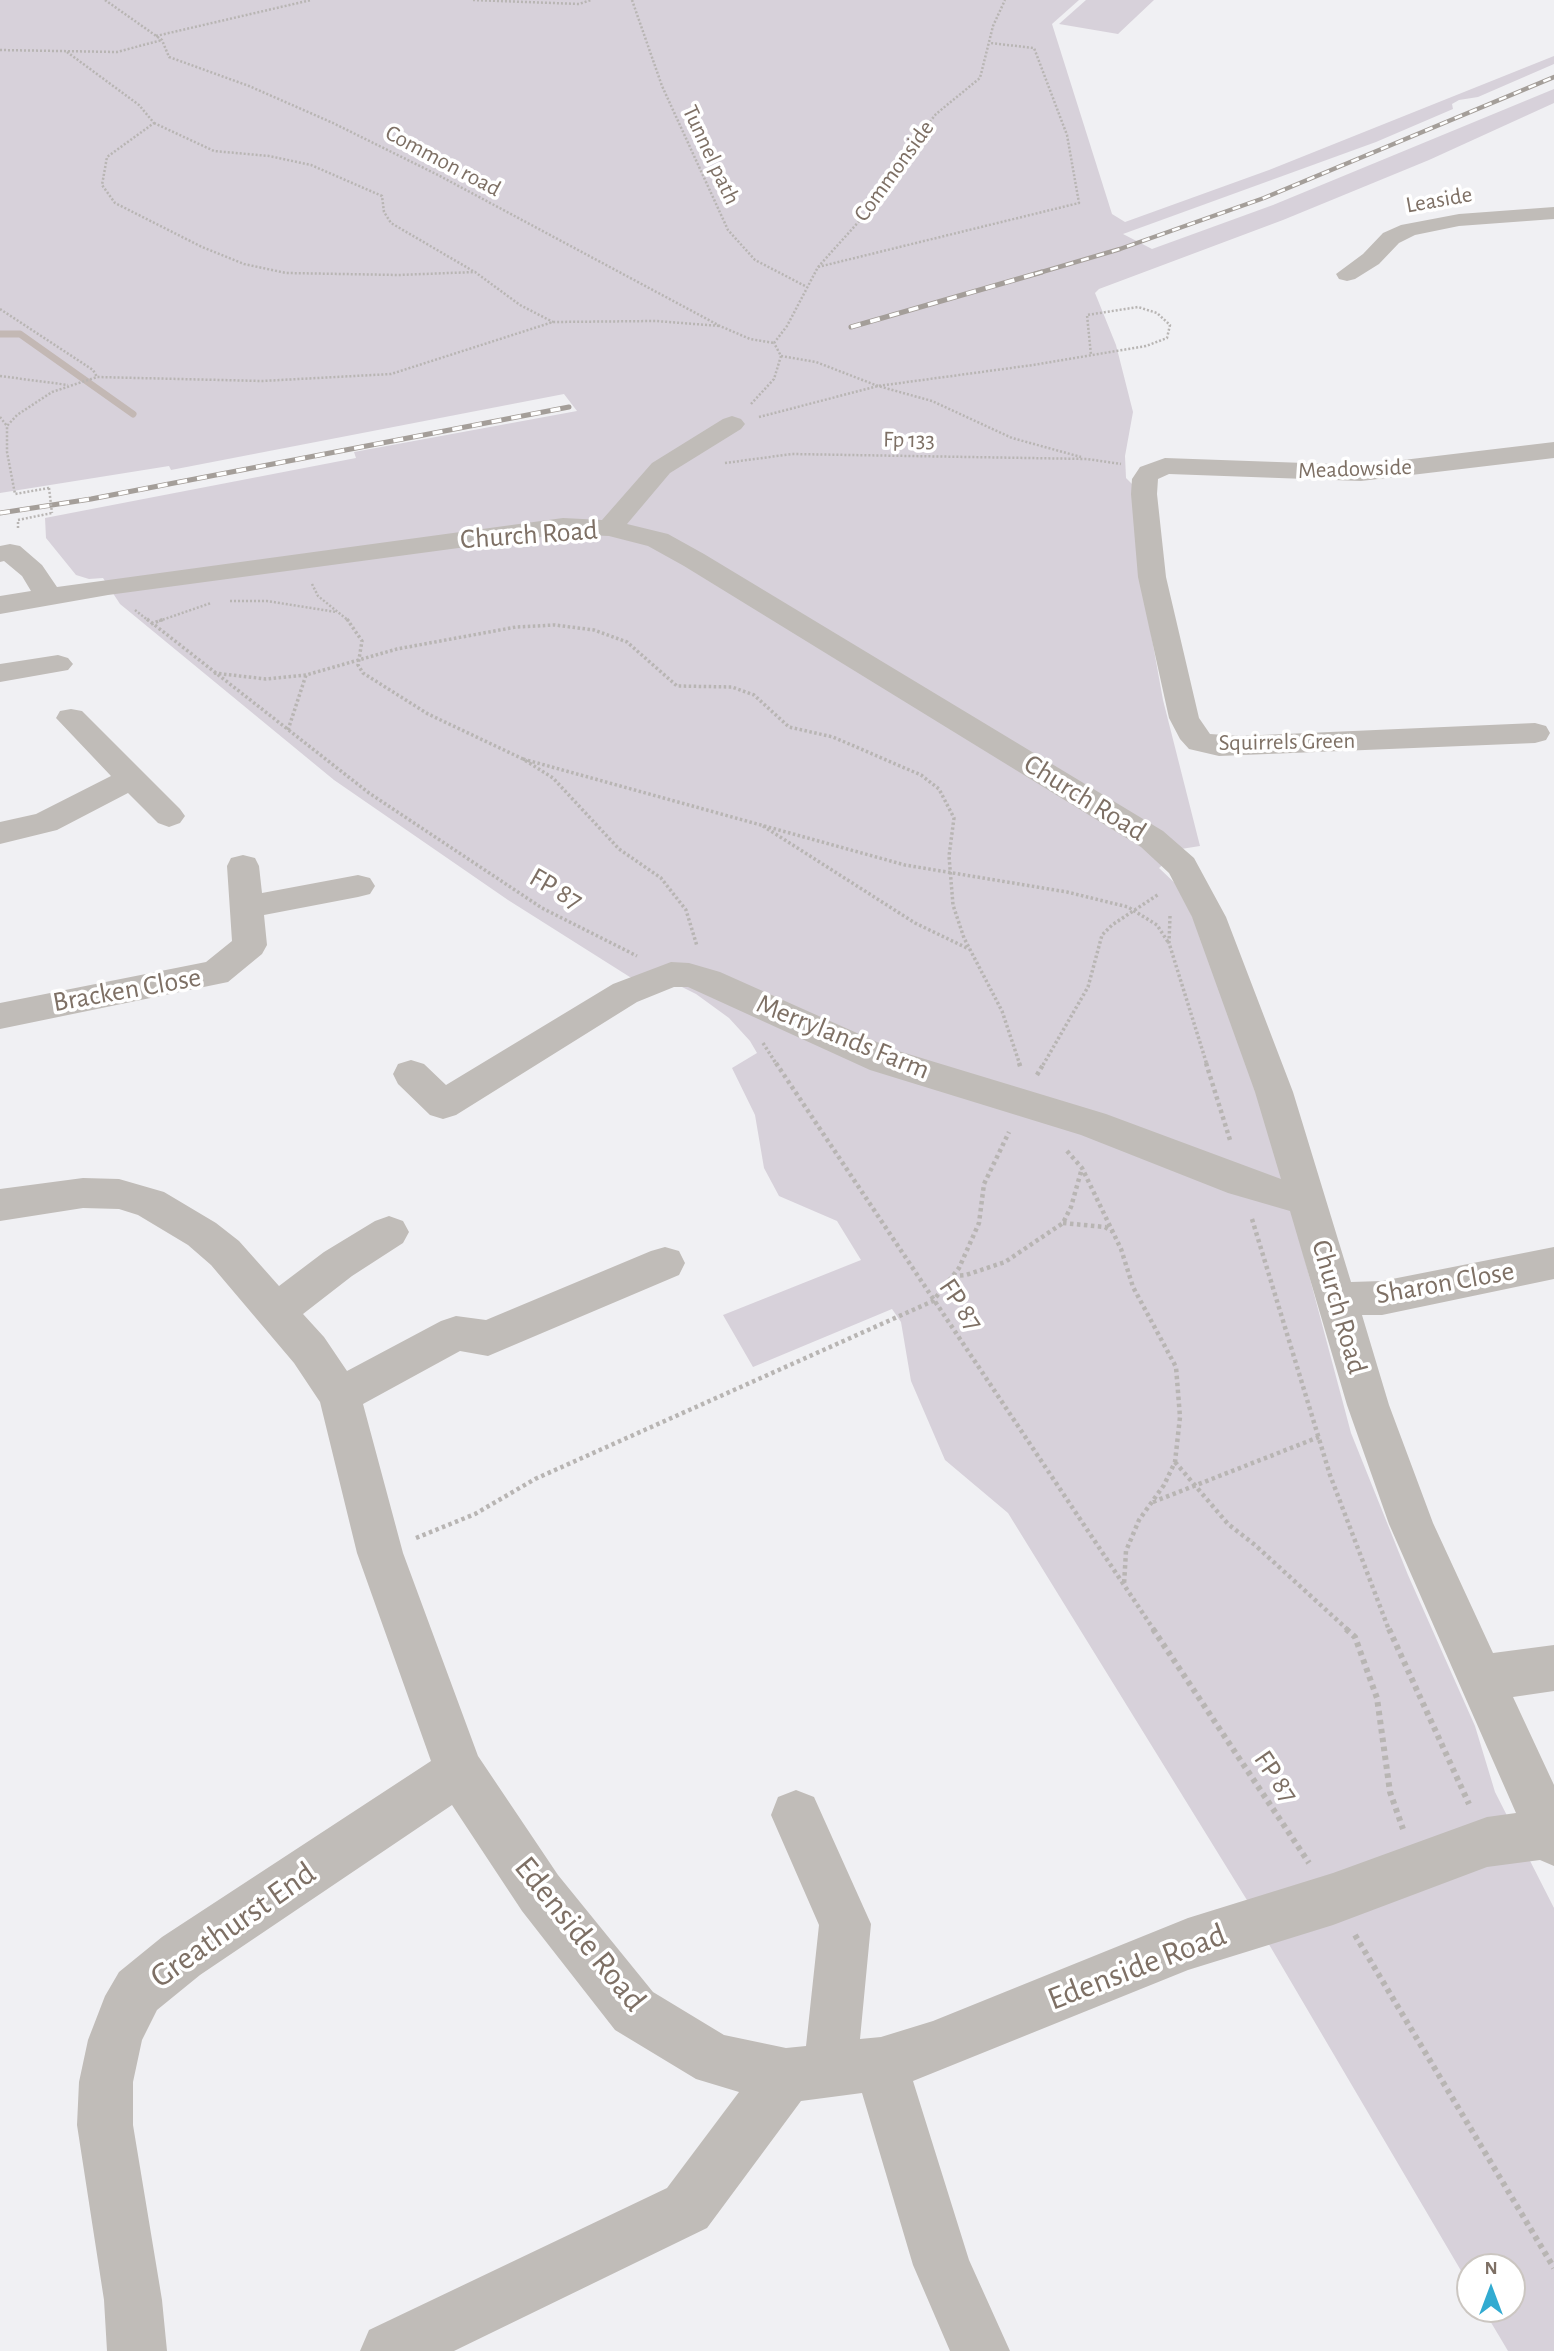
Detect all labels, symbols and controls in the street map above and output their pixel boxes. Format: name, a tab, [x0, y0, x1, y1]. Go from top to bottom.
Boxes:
street label: Tunnel path	[676, 101, 746, 209]
street label: Commonside	[848, 115, 940, 227]
street label: Common road	[380, 119, 506, 203]
street label: Leaside	[1404, 181, 1474, 219]
street label: Fp 133	[883, 426, 935, 454]
street label: Meadowside	[1298, 453, 1412, 485]
street label: Church Road	[459, 513, 599, 557]
street label: Squirrels Green	[1218, 727, 1356, 757]
street label: Church Road	[1018, 747, 1152, 849]
street label: FP 87	[523, 860, 589, 918]
street label: Bracken Close	[50, 960, 204, 1020]
street label: Merrylands Farm	[752, 987, 934, 1087]
street label: Church Road	[1304, 1236, 1374, 1378]
street label: Sharon Close	[1373, 1254, 1517, 1312]
street label: FP 87	[931, 1272, 991, 1338]
street label: FP 87	[1246, 1744, 1306, 1810]
street label: Edenside Road	[505, 1849, 655, 2019]
street label: Greathurst End	[143, 1853, 323, 1997]
street label: Edenside Road	[1042, 1915, 1232, 2019]
north arrow	[1456, 2253, 1526, 2323]
text: N	[1484, 2259, 1498, 2278]

